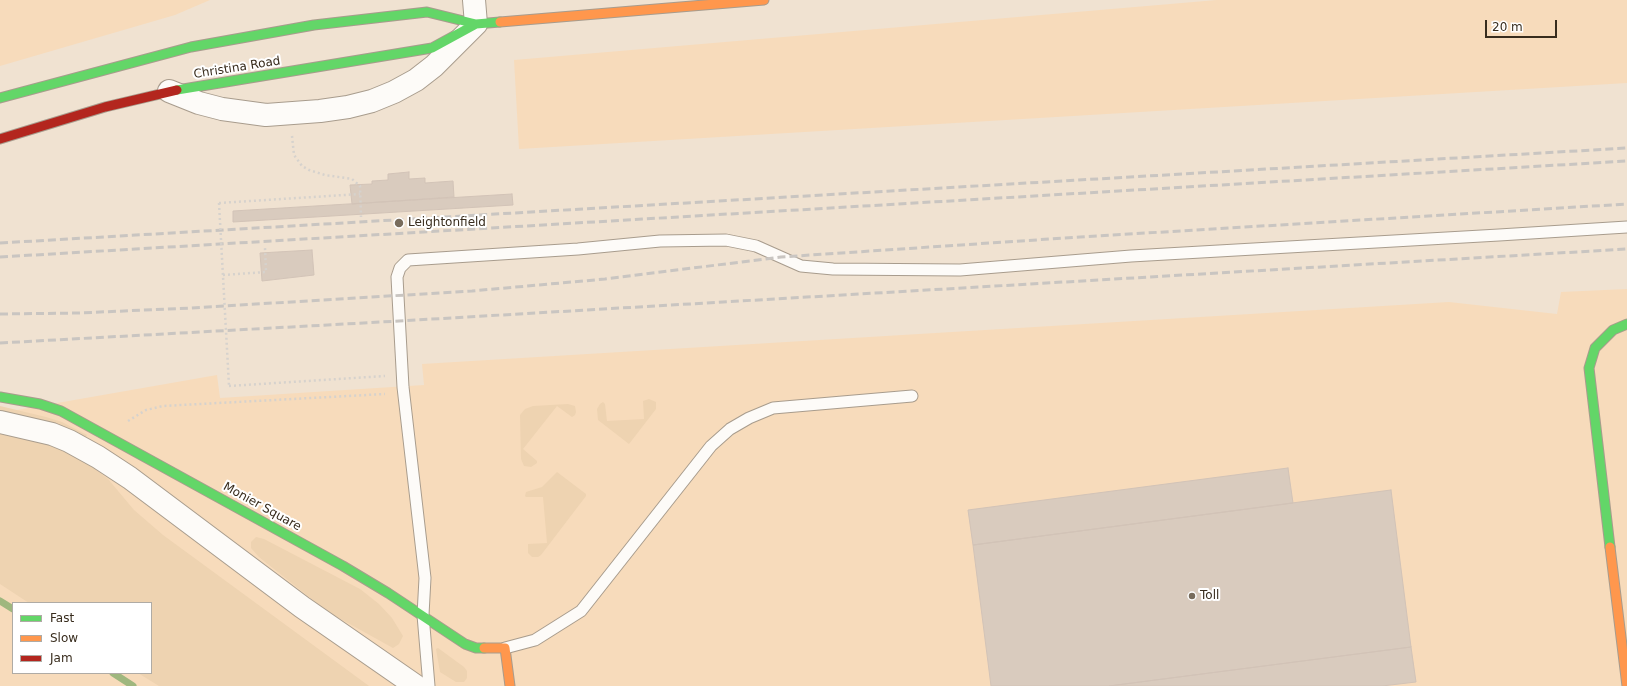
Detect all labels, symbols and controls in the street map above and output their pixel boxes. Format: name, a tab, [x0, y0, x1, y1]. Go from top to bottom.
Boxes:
scale bar	[1487, 12, 1559, 38]
text: 20 m	[1492, 20, 1523, 34]
street label: Christina Road	[193, 54, 281, 82]
place label: Leightonfield	[408, 216, 486, 230]
marker: Leightonfield	[393, 217, 405, 229]
street label: Monier Square	[220, 480, 304, 534]
place label: Toll	[1200, 589, 1219, 603]
marker: Toll	[1187, 591, 1197, 601]
legend	[12, 602, 152, 674]
text: Fast	[50, 611, 74, 625]
text: Slow	[50, 631, 78, 645]
text: Jam	[50, 651, 73, 665]

